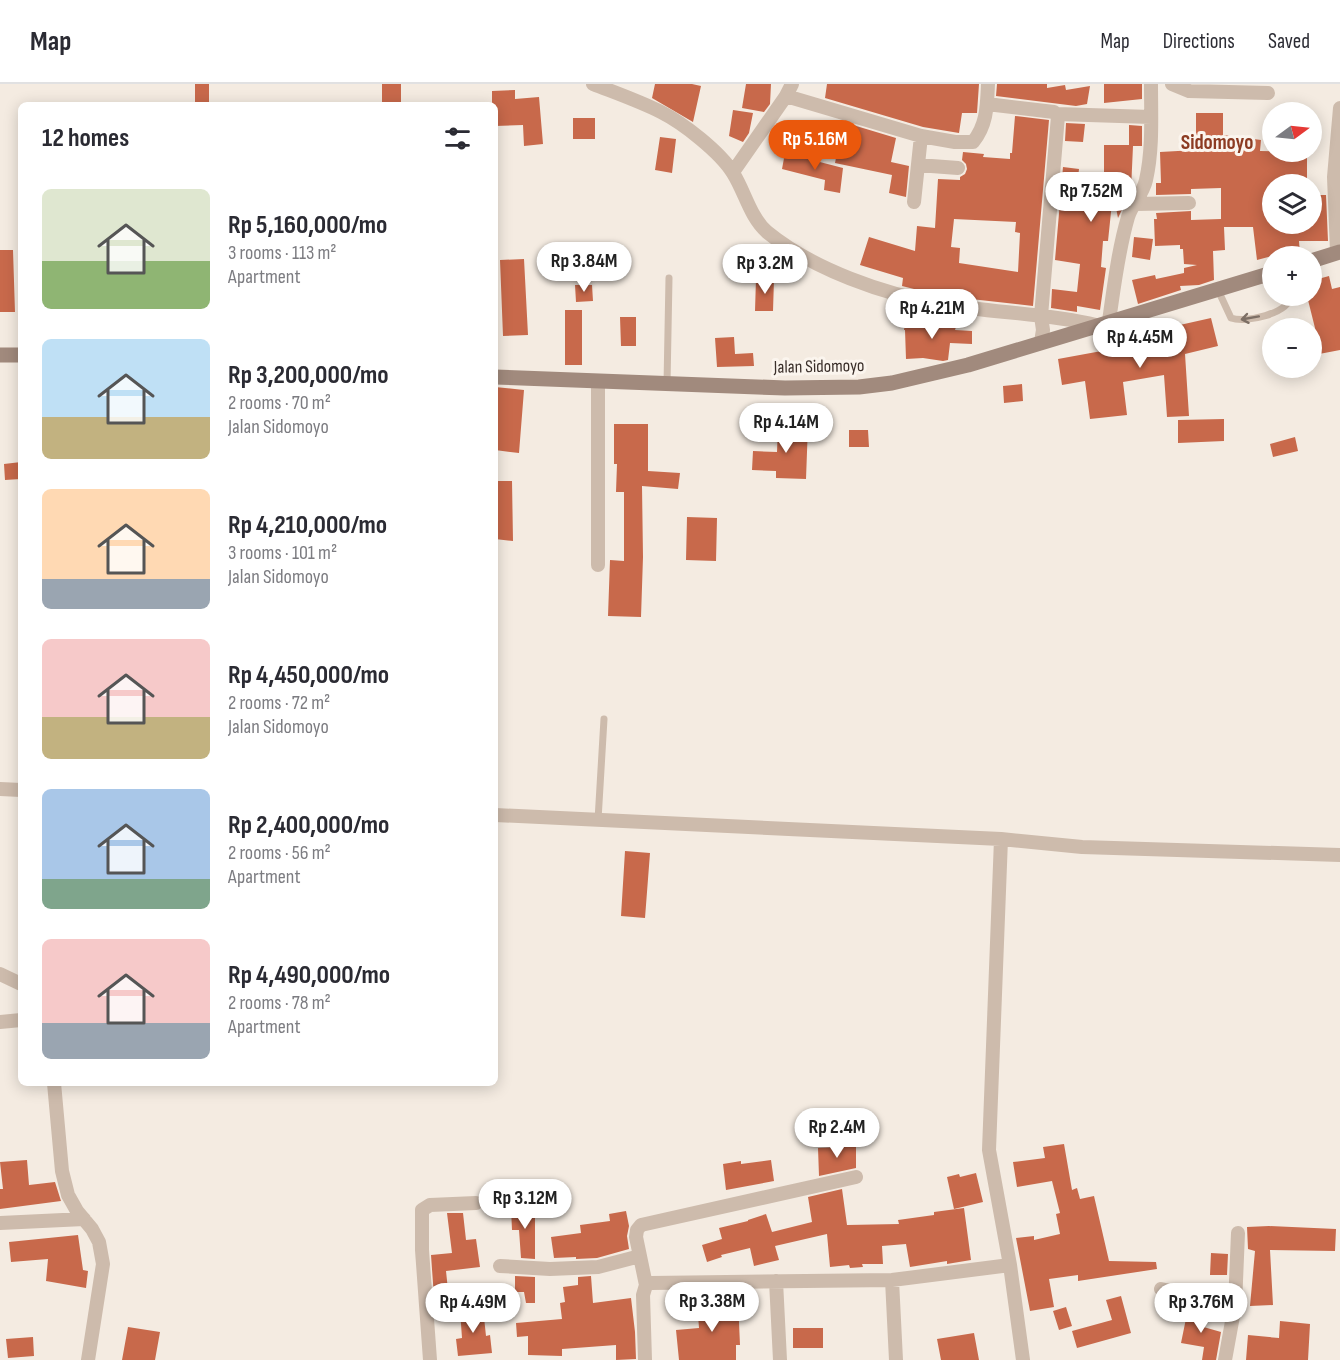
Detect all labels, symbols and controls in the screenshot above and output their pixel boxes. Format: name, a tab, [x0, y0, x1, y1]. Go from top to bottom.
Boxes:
text: Map	[30, 25, 71, 58]
text: Map	[1100, 29, 1130, 54]
text: Directions	[1163, 29, 1235, 54]
text: Saved	[1268, 29, 1310, 54]
north arrow	[1262, 102, 1322, 162]
map controls	[1262, 102, 1322, 378]
pin: Rp 5.16M	[753, 120, 877, 171]
icon: filters	[441, 122, 474, 155]
text: 12 homes	[42, 123, 129, 154]
text: Rp 5.16M	[783, 127, 847, 151]
district label: Sidomoyo	[1181, 130, 1253, 155]
pin: Rp 7.52M	[1029, 172, 1153, 223]
button: layers	[1262, 174, 1322, 234]
text: Rp 7.52M	[1059, 179, 1123, 203]
text: Rp 5,160,000/mo	[228, 210, 387, 241]
icon: home	[90, 213, 162, 285]
text: 3 rooms · 113 m²	[228, 241, 337, 265]
pin: Rp 3.84M	[522, 242, 646, 293]
pin: Rp 3.2M	[710, 244, 820, 295]
button: +	[1262, 246, 1322, 306]
text: Rp 3.84M	[551, 249, 617, 273]
text: Rp 3.2M	[737, 251, 793, 275]
text: Apartment	[228, 265, 301, 289]
pin: Rp 4.21M	[870, 289, 994, 340]
text: Rp 4.21M	[899, 296, 965, 320]
one-way arrow	[1240, 313, 1260, 324]
pin: Rp 4.45M	[1078, 318, 1202, 369]
button: −	[1262, 318, 1322, 378]
text: Rp 4.45M	[1107, 325, 1173, 349]
street label: Jalan Sidomoyo	[773, 355, 865, 378]
text: Rp 3,200,000/mo	[228, 360, 389, 391]
icon: home	[90, 363, 162, 435]
text: 2 rooms · 70 m²	[228, 391, 331, 415]
pin: Rp 4.14M	[724, 403, 848, 454]
text: Rp 4.14M	[753, 410, 819, 434]
text: Jalan Sidomoyo	[228, 415, 329, 439]
text: Rp 4,210,000/mo	[228, 510, 387, 541]
icon: home	[90, 513, 162, 585]
text: 3 rooms · 101 m²	[228, 541, 337, 565]
text: Jalan Sidomoyo	[228, 565, 329, 589]
text: Rp 4,450,000/mo	[228, 660, 389, 691]
icon: home	[90, 663, 162, 735]
text: 2 rooms · 72 m²	[228, 691, 330, 715]
text: Jalan Sidomoyo	[228, 715, 329, 739]
text: Rp 2,400,000/mo	[228, 810, 389, 841]
icon: home	[90, 813, 162, 885]
text: 2 rooms · 56 m²	[228, 841, 331, 865]
text: Apartment	[228, 865, 301, 889]
text: Rp 4,490,000/mo	[228, 960, 390, 991]
icon: home	[90, 963, 162, 1035]
text: 2 rooms · 78 m²	[228, 991, 331, 1015]
text: Apartment	[228, 1015, 301, 1039]
pin: Rp 2.4M	[782, 1108, 892, 1159]
text: Rp 2.4M	[809, 1115, 865, 1139]
pin: Rp 3.12M	[463, 1179, 587, 1230]
text: Rp 3.12M	[493, 1186, 557, 1210]
pin: Rp 3.38M	[650, 1282, 774, 1333]
pin: Rp 4.49M	[411, 1283, 535, 1334]
pin: Rp 3.76M	[1139, 1283, 1263, 1334]
text: Rp 3.38M	[679, 1289, 745, 1313]
text: Rp 4.49M	[440, 1290, 507, 1314]
text: Rp 3.76M	[1168, 1290, 1234, 1314]

